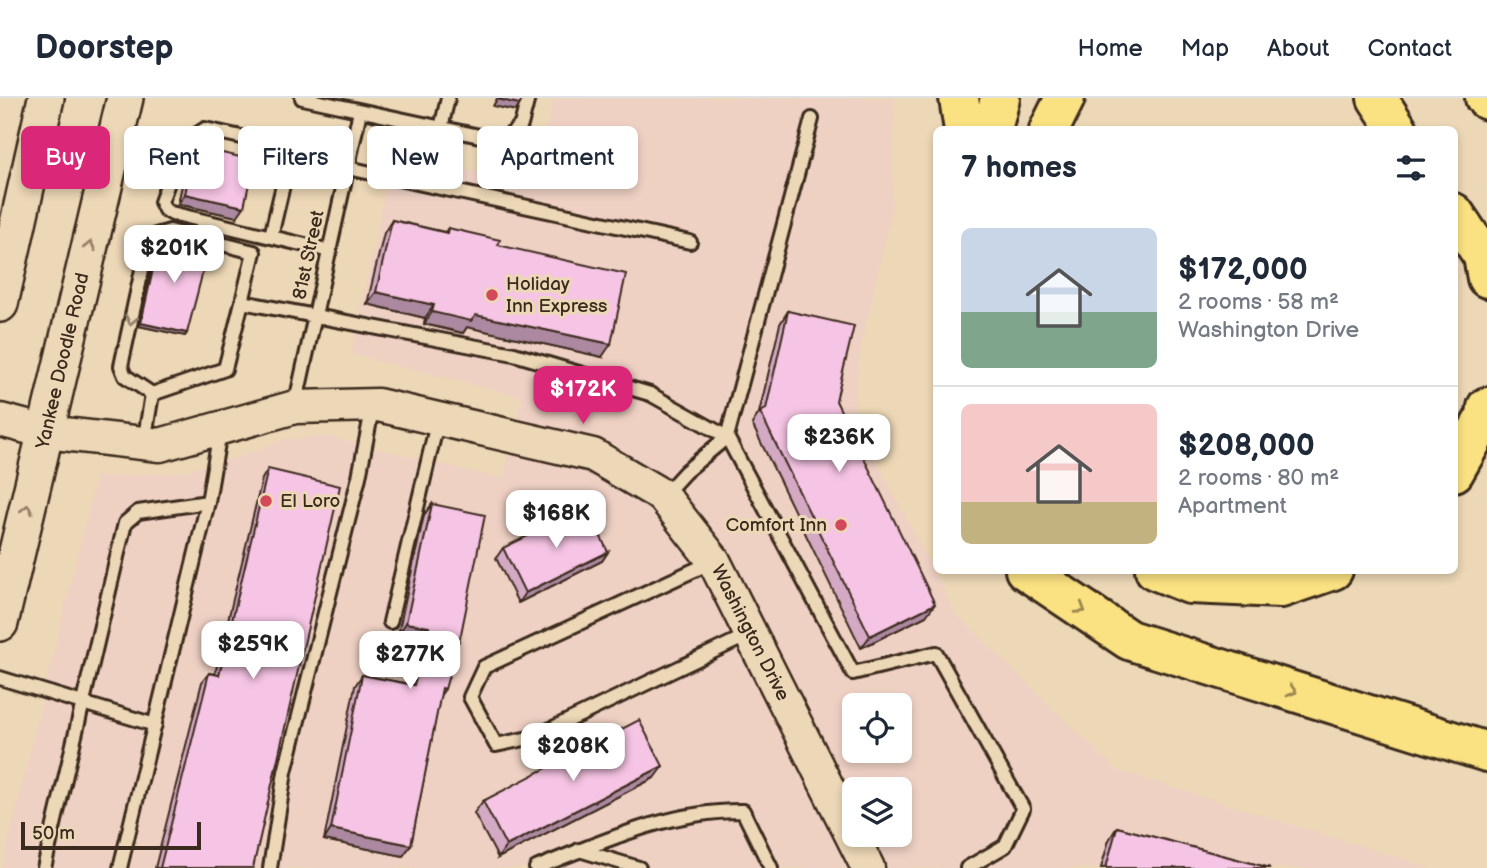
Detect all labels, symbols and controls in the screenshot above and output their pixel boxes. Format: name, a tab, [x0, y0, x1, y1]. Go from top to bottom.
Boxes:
text: Doorstep	[35, 28, 173, 68]
text: Home	[1078, 34, 1143, 63]
text: Map	[1181, 34, 1229, 63]
text: About	[1267, 34, 1329, 63]
text: Contact	[1367, 34, 1452, 63]
chip: Buy	[21, 126, 110, 189]
chip: Rent	[124, 126, 224, 189]
chip: Filters	[238, 126, 353, 189]
chip: New	[367, 126, 463, 189]
chip: Apartment	[477, 126, 638, 189]
icon: filters	[1392, 149, 1430, 187]
text: 7 homes	[961, 150, 1077, 186]
street label: 81st Street	[288, 208, 330, 302]
pin: $201K	[125, 226, 223, 285]
text: $201K	[140, 234, 208, 262]
one-way arrow	[81, 240, 96, 252]
text: $172,000	[1178, 252, 1308, 288]
icon: home	[1017, 256, 1101, 340]
street label: Yankee Doodle Road	[31, 271, 94, 452]
place label: Holiday Inn Express	[506, 273, 607, 318]
marker: Holiday Inn Express	[484, 287, 500, 303]
text: 2 rooms · 58 m²	[1178, 288, 1339, 316]
one-way arrow	[125, 314, 139, 326]
text: Washington Drive	[1178, 316, 1359, 344]
pin: $172K	[534, 366, 632, 426]
text: $172K	[550, 375, 616, 403]
pin: $236K	[790, 414, 888, 474]
text: $236K	[803, 423, 875, 451]
text: $208,000	[1178, 428, 1315, 464]
icon: home	[1017, 432, 1101, 516]
text: 2 rooms · 80 m²	[1178, 464, 1339, 492]
place label: El Loro	[280, 490, 340, 513]
pin: $168K	[507, 490, 605, 550]
text: Apartment	[1178, 492, 1287, 520]
marker: El Loro	[258, 493, 274, 509]
text: $168K	[522, 499, 590, 527]
one-way arrow	[19, 504, 33, 516]
place label: Comfort Inn	[726, 514, 827, 537]
marker: Comfort Inn	[833, 517, 849, 533]
street label: Washington Drive	[706, 561, 794, 705]
one-way arrow	[1073, 600, 1086, 613]
pin: $259K	[204, 622, 302, 681]
text: $259K	[217, 630, 289, 658]
pin: $277K	[361, 632, 459, 691]
text: $277K	[375, 640, 445, 668]
one-way arrow	[1285, 682, 1297, 697]
map controls	[842, 693, 912, 847]
button: locate	[842, 693, 912, 763]
pin: $208K	[524, 724, 622, 783]
text: $208K	[537, 732, 609, 760]
button: layers	[842, 777, 912, 847]
scale bar	[21, 819, 201, 851]
text: 50 m	[32, 822, 75, 845]

